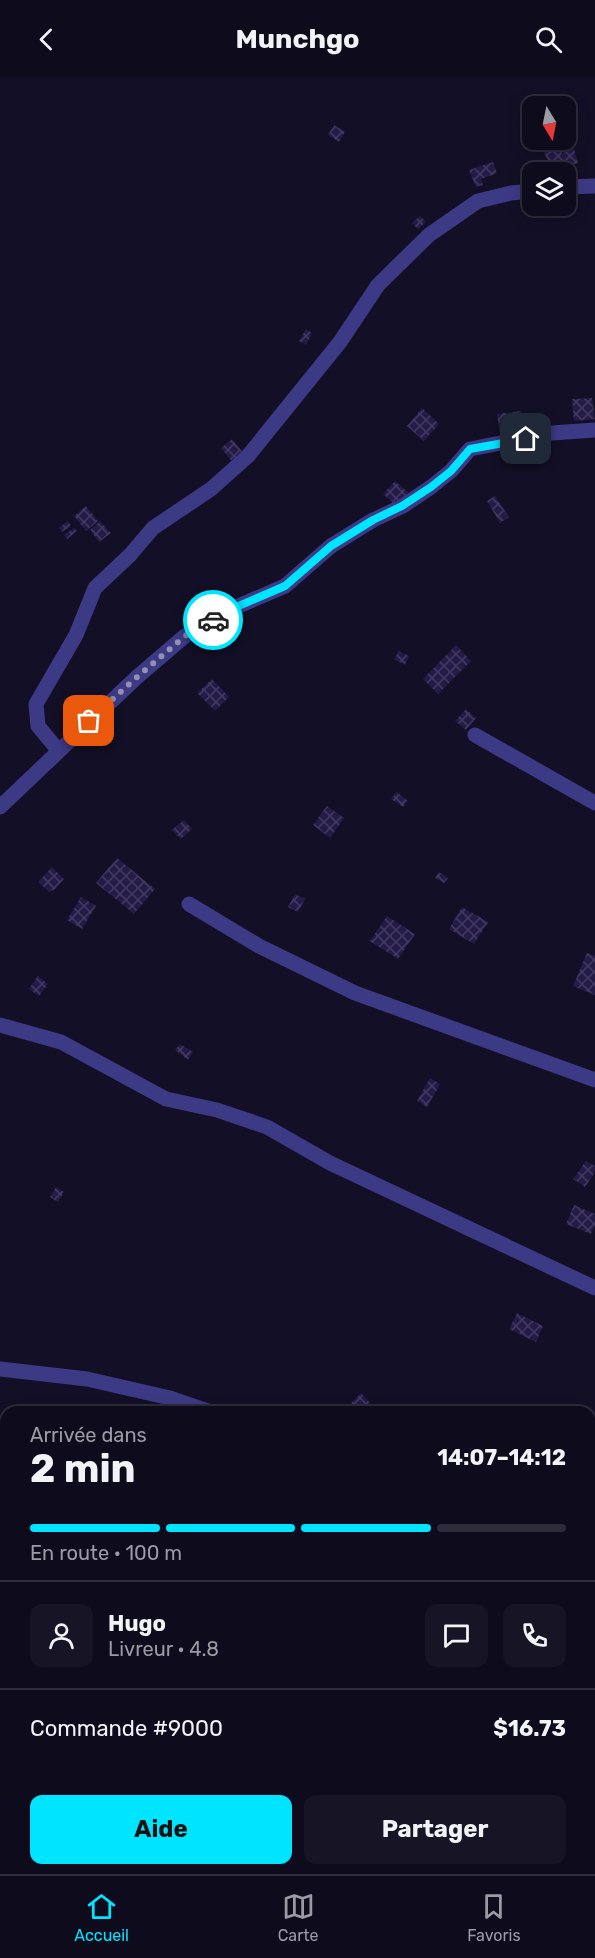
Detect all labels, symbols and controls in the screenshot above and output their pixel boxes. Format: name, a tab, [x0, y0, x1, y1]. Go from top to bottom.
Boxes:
icon: back	[30, 23, 63, 56]
text: Munchgo	[235, 23, 360, 55]
icon: search	[532, 23, 565, 56]
north arrow	[522, 96, 576, 150]
map controls	[522, 96, 576, 216]
button: layers	[522, 162, 576, 216]
pin	[500, 413, 551, 464]
icon: home	[509, 422, 542, 455]
courier	[183, 590, 243, 650]
icon: car	[197, 604, 230, 637]
pin	[63, 695, 114, 746]
icon: bag	[72, 704, 105, 737]
text: Arrivée dans	[30, 1423, 147, 1447]
text: 14:07–14:12	[437, 1444, 566, 1471]
text: 2 min	[30, 1446, 136, 1492]
text: En route · 100 m	[30, 1541, 182, 1565]
button: person	[30, 1604, 93, 1667]
button: chat	[425, 1604, 488, 1667]
button: phone	[503, 1604, 566, 1667]
text: Hugo	[108, 1610, 166, 1637]
text: Livreur · 4.8	[108, 1637, 219, 1661]
text: Commande #9000	[30, 1715, 223, 1742]
text: $16.73	[493, 1715, 566, 1742]
button: Aide	[30, 1795, 292, 1864]
button: Partager	[304, 1795, 566, 1864]
tab: Accueil	[74, 1890, 129, 1945]
tab: Carte	[278, 1890, 318, 1945]
tab: Favoris	[467, 1890, 521, 1945]

